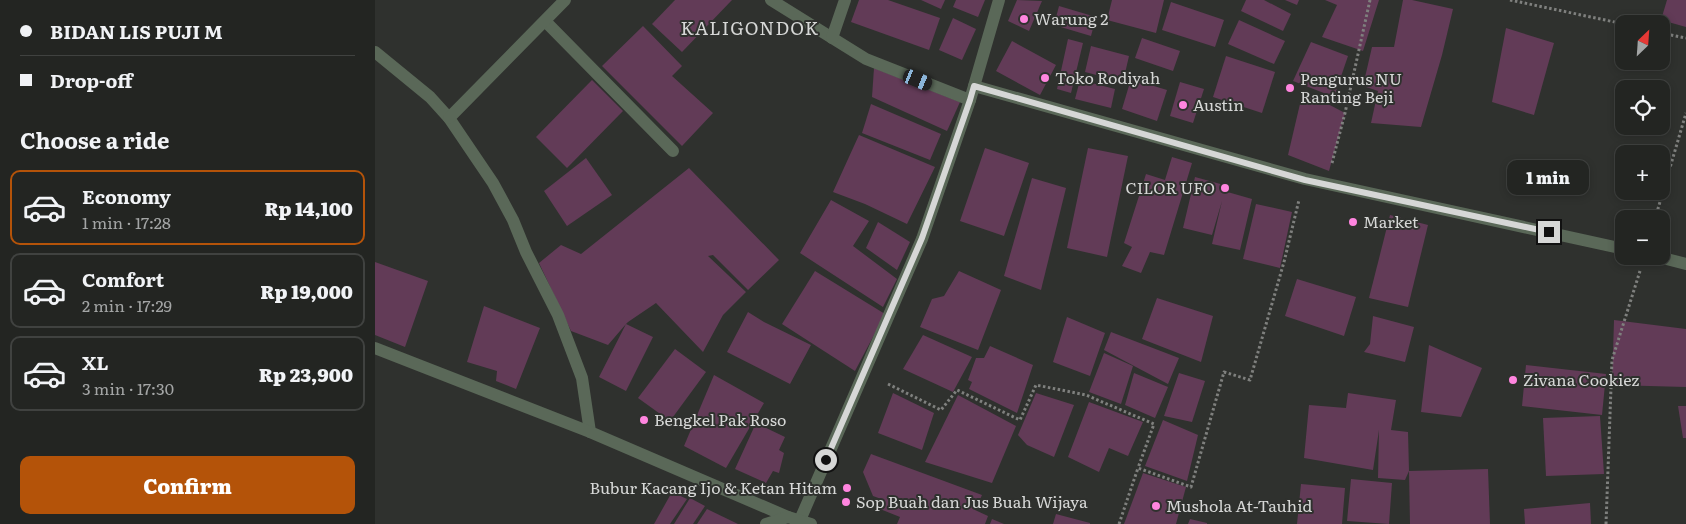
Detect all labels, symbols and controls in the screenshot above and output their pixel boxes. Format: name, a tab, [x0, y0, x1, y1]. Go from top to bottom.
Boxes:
place label: Warung 2	[1034, 6, 1108, 30]
marker: Warung 2	[1018, 13, 1030, 25]
district label: KALIGONDOK	[681, 14, 819, 41]
north arrow	[1615, 15, 1670, 70]
map controls	[1615, 15, 1670, 265]
text: BIDAN LIS PUJI M	[50, 17, 223, 45]
place label: Toko Rodiyah	[1055, 65, 1161, 89]
text: Drop-off	[50, 66, 133, 94]
place label: Pengurus NU Ranting Beji	[1300, 66, 1402, 108]
car	[901, 67, 934, 93]
marker: Toko Rodiyah	[1039, 72, 1051, 84]
button: locate	[1615, 80, 1670, 135]
marker: Pengurus NU Ranting Beji	[1284, 82, 1296, 94]
place label: Austin	[1193, 92, 1244, 116]
marker: Austin	[1177, 99, 1189, 111]
text: Choose a ride	[20, 123, 169, 156]
button: +	[1615, 145, 1670, 200]
callout: 1 min	[1508, 160, 1590, 194]
text: 1 min	[1526, 165, 1570, 189]
place label: CILOR UFO	[1126, 175, 1215, 199]
text: Economy	[82, 182, 171, 210]
marker: CILOR UFO	[1219, 182, 1231, 194]
icon: car	[22, 185, 67, 230]
text: Rp 14,100	[264, 194, 353, 222]
place label: Market	[1363, 209, 1419, 233]
text: 1 min · 17:28	[82, 210, 171, 234]
button: −	[1615, 210, 1670, 265]
marker: Market	[1347, 216, 1359, 228]
route end	[1538, 221, 1560, 243]
text: Comfort	[82, 265, 164, 293]
icon: car	[22, 268, 67, 313]
text: Rp 19,000	[260, 277, 353, 305]
text: 2 min · 17:29	[82, 293, 172, 317]
text: XL	[82, 348, 109, 376]
icon: car	[22, 351, 67, 396]
text: Rp 23,900	[259, 360, 353, 388]
place label: Zivana Cookiez	[1523, 367, 1639, 391]
marker: Zivana Cookiez	[1507, 374, 1519, 386]
text: 3 min · 17:30	[82, 376, 174, 400]
place label: Bengkel Pak Roso	[654, 407, 786, 431]
marker: Bengkel Pak Roso	[638, 414, 650, 426]
route start	[815, 449, 837, 471]
button: Confirm	[20, 456, 355, 514]
place label: Bubur Kacang Ijo & Ketan Hitam	[589, 475, 837, 499]
marker: Bubur Kacang Ijo & Ketan Hitam	[841, 482, 853, 494]
place label: Sop Buah dan Jus Buah Wijaya	[856, 489, 1088, 513]
place label: Mushola At-Tauhid	[1166, 493, 1312, 517]
marker: Sop Buah dan Jus Buah Wijaya	[840, 496, 852, 508]
marker: Mushola At-Tauhid	[1150, 500, 1162, 512]

